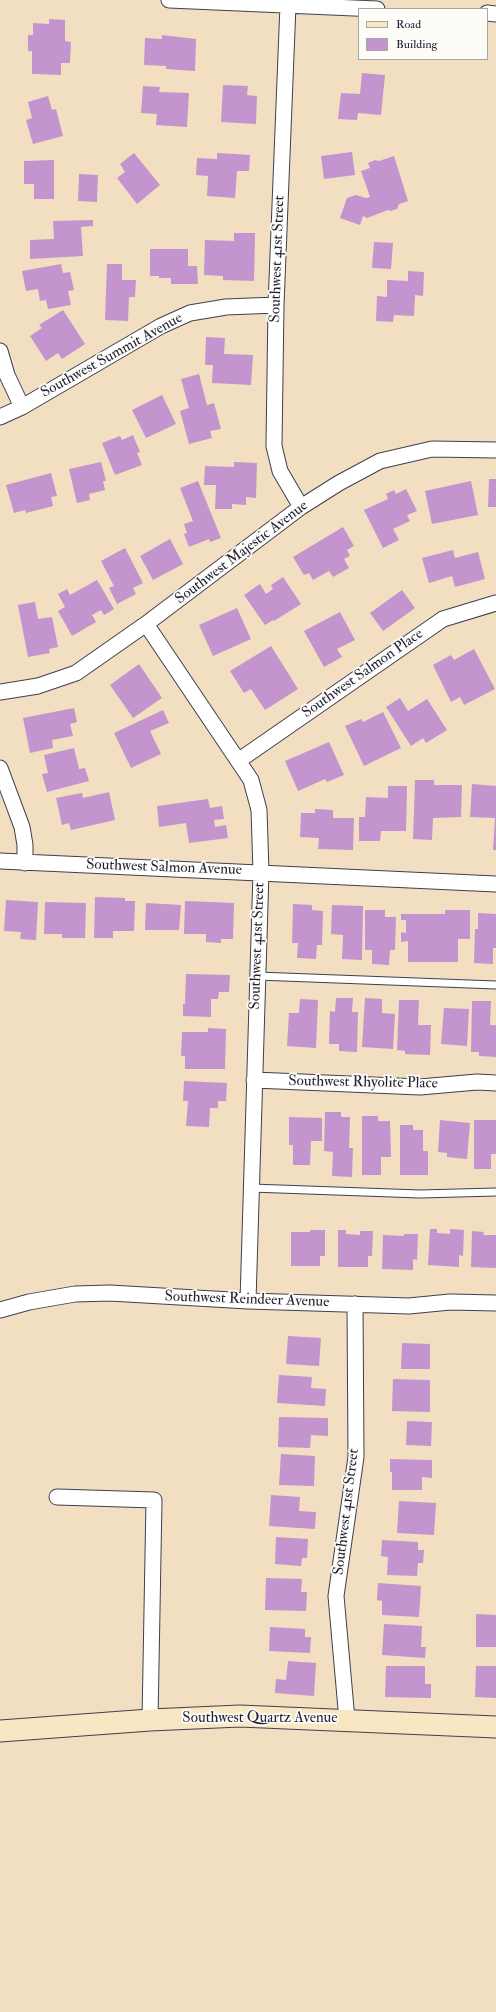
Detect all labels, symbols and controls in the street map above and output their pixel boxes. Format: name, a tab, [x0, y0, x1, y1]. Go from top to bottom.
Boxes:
legend	[358, 8, 488, 60]
text: Road	[396, 17, 421, 32]
text: Building	[396, 37, 437, 52]
street label: Southwest 41st Street	[267, 195, 289, 323]
street label: Southwest Summit Avenue	[38, 310, 186, 402]
street label: Southwest Majestic Avenue	[172, 497, 312, 609]
street label: Southwest Salmon Place	[299, 625, 427, 723]
street label: Southwest Salmon Avenue	[86, 856, 242, 880]
street label: Southwest 41st Street	[247, 882, 269, 1010]
street label: Southwest Rhyolite Place	[288, 1073, 438, 1093]
street label: Southwest Reindeer Avenue	[164, 1288, 330, 1312]
street label: Southwest 41st Street	[330, 1448, 364, 1576]
street label: Southwest Quartz Avenue	[182, 1710, 338, 1728]

